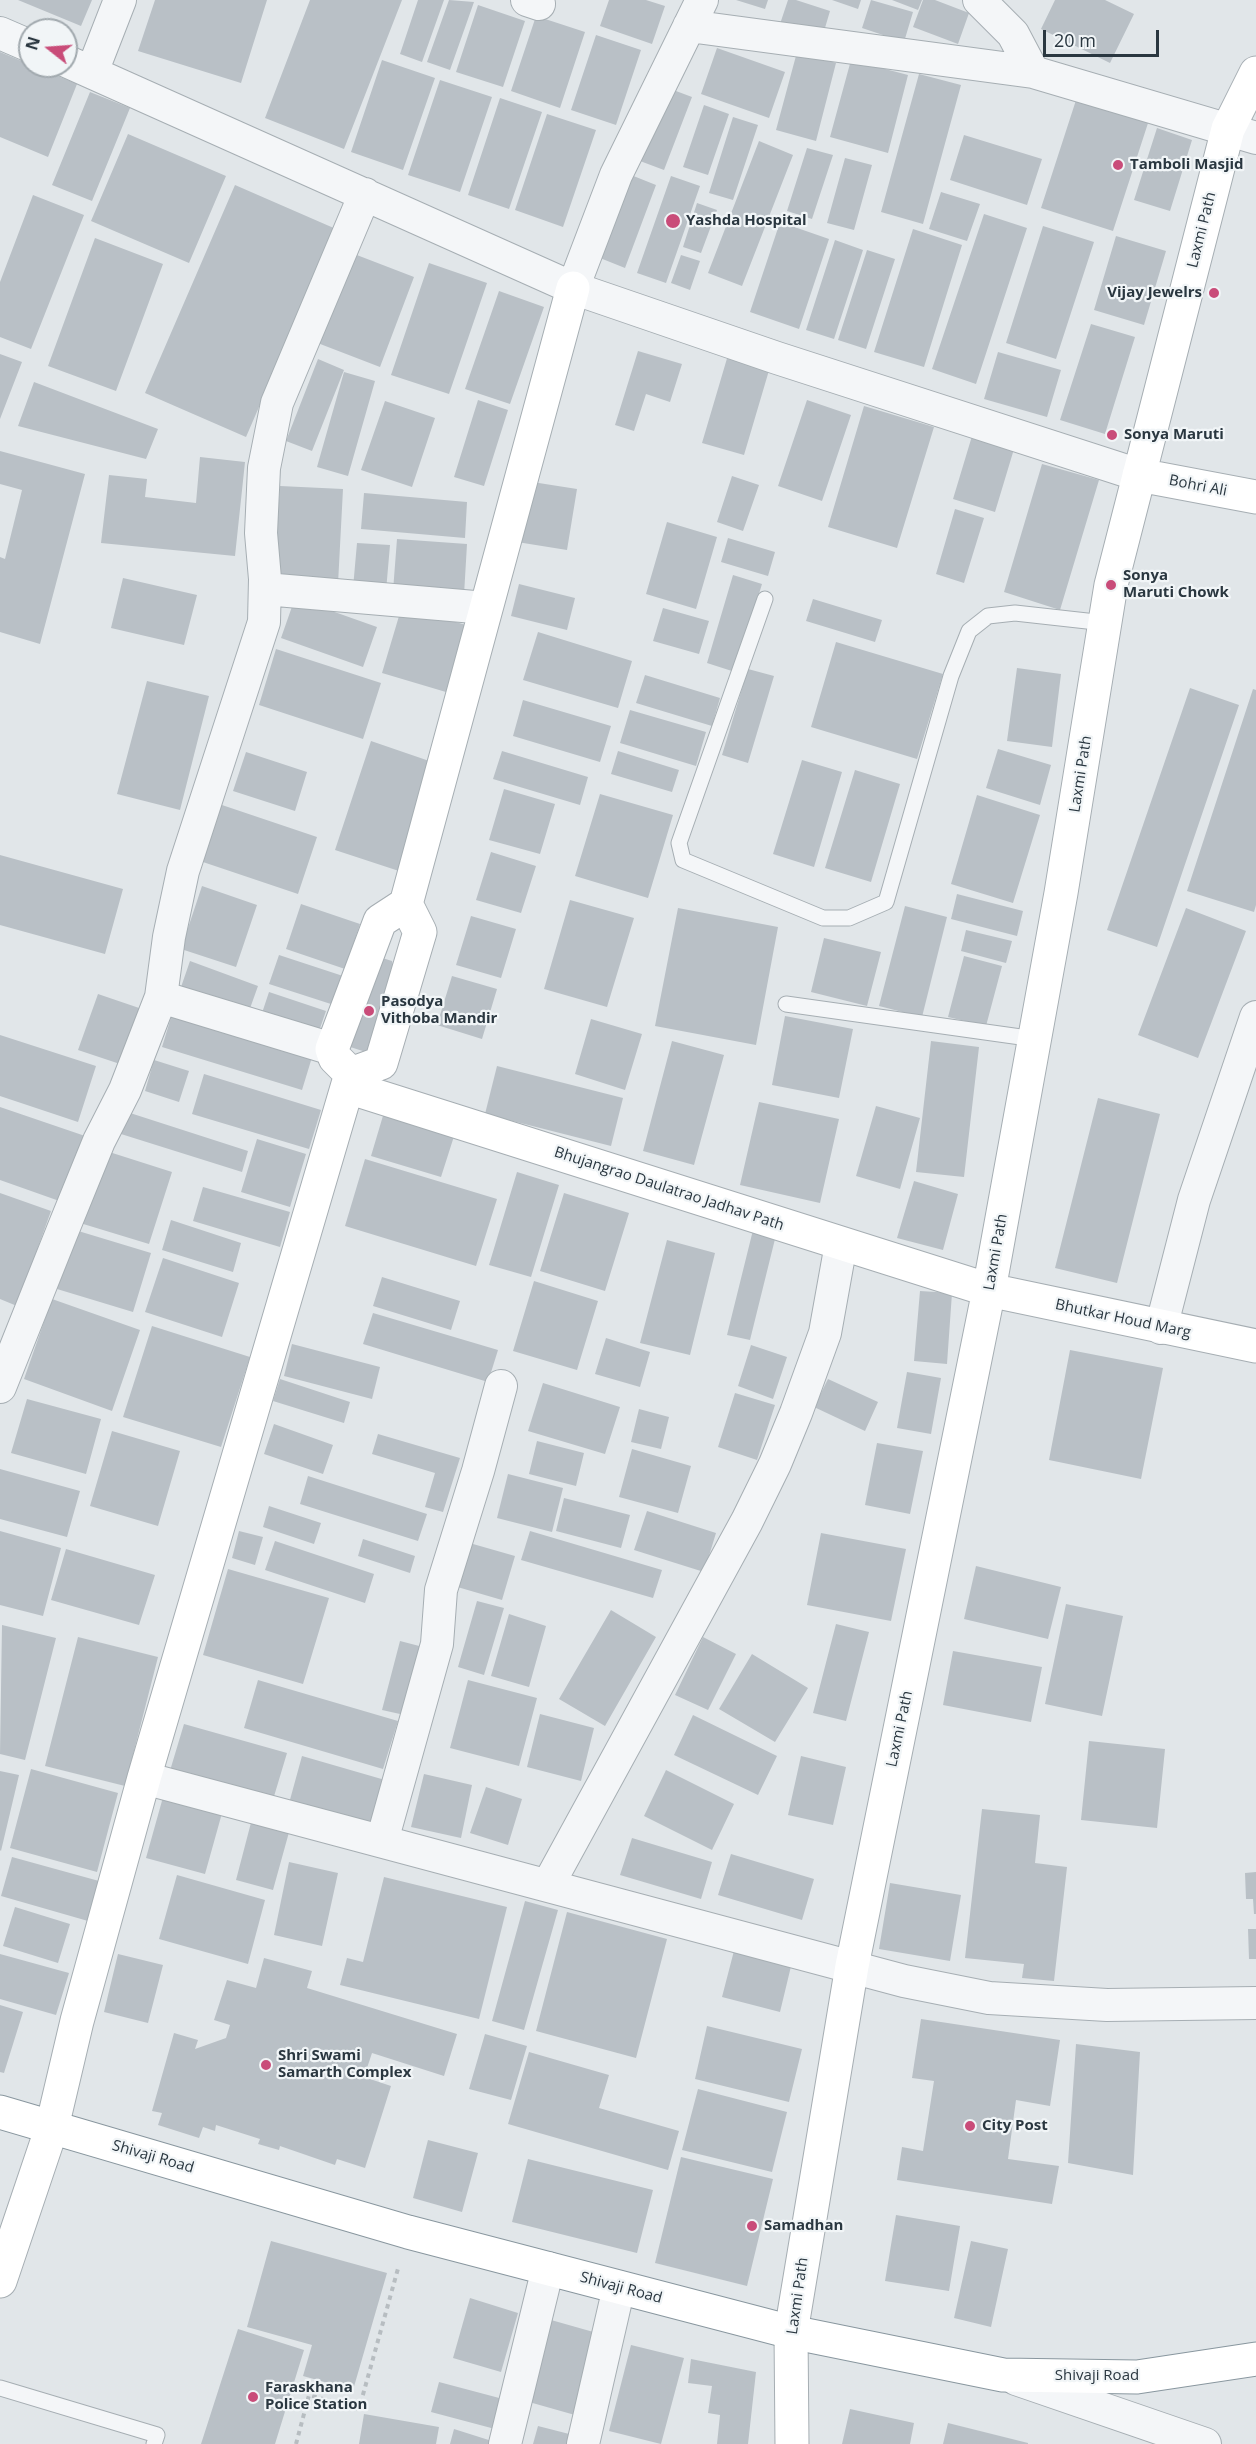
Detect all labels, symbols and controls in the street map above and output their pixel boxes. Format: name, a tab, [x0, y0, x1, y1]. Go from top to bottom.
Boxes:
north arrow	[18, 18, 78, 78]
scale bar	[1046, 18, 1162, 56]
text: 20 m	[1054, 28, 1096, 52]
text: N	[20, 34, 45, 53]
place label: Tamboli Masjid	[1130, 156, 1244, 174]
marker: Tamboli Masjid	[1111, 158, 1125, 172]
street label: Laxmi Path	[1184, 190, 1220, 270]
marker: Yashda Hospital	[664, 212, 682, 230]
place label: Yashda Hospital	[686, 212, 807, 230]
place label: Vijay Jewelrs	[1107, 284, 1202, 302]
marker: Vijay Jewelrs	[1207, 286, 1221, 300]
place label: Sonya Maruti	[1124, 426, 1224, 444]
marker: Sonya Maruti	[1105, 428, 1119, 442]
street label: Bohri Ali	[1167, 472, 1229, 500]
place label: Sonya Maruti Chowk	[1123, 567, 1229, 602]
marker: Sonya Maruti Chowk	[1104, 578, 1118, 592]
street label: Laxmi Path	[1066, 734, 1096, 814]
place label: Pasodya Vithoba Mandir	[381, 993, 497, 1028]
marker: Pasodya Vithoba Mandir	[362, 1004, 376, 1018]
street label: Bhujangrao Daulatrao Jadhav Path	[552, 1143, 786, 1235]
street label: Laxmi Path	[980, 1212, 1012, 1292]
street label: Bhutkar Houd Marg	[1054, 1296, 1192, 1342]
street label: Laxmi Path	[883, 1689, 917, 1769]
place label: Shri Swami Samarth Complex	[278, 2047, 411, 2082]
marker: Shri Swami Samarth Complex	[259, 2058, 273, 2072]
place label: City Post	[982, 2117, 1048, 2135]
marker: City Post	[963, 2119, 977, 2133]
street label: Shivaji Road	[110, 2137, 196, 2177]
place label: Samadhan	[764, 2217, 843, 2235]
marker: Samadhan	[745, 2219, 759, 2233]
street label: Laxmi Path	[784, 2256, 812, 2336]
street label: Shivaji Road	[578, 2268, 664, 2308]
street label: Shivaji Road	[1055, 2367, 1139, 2385]
place label: Faraskhana Police Station	[265, 2379, 367, 2414]
marker: Faraskhana Police Station	[246, 2390, 260, 2404]

